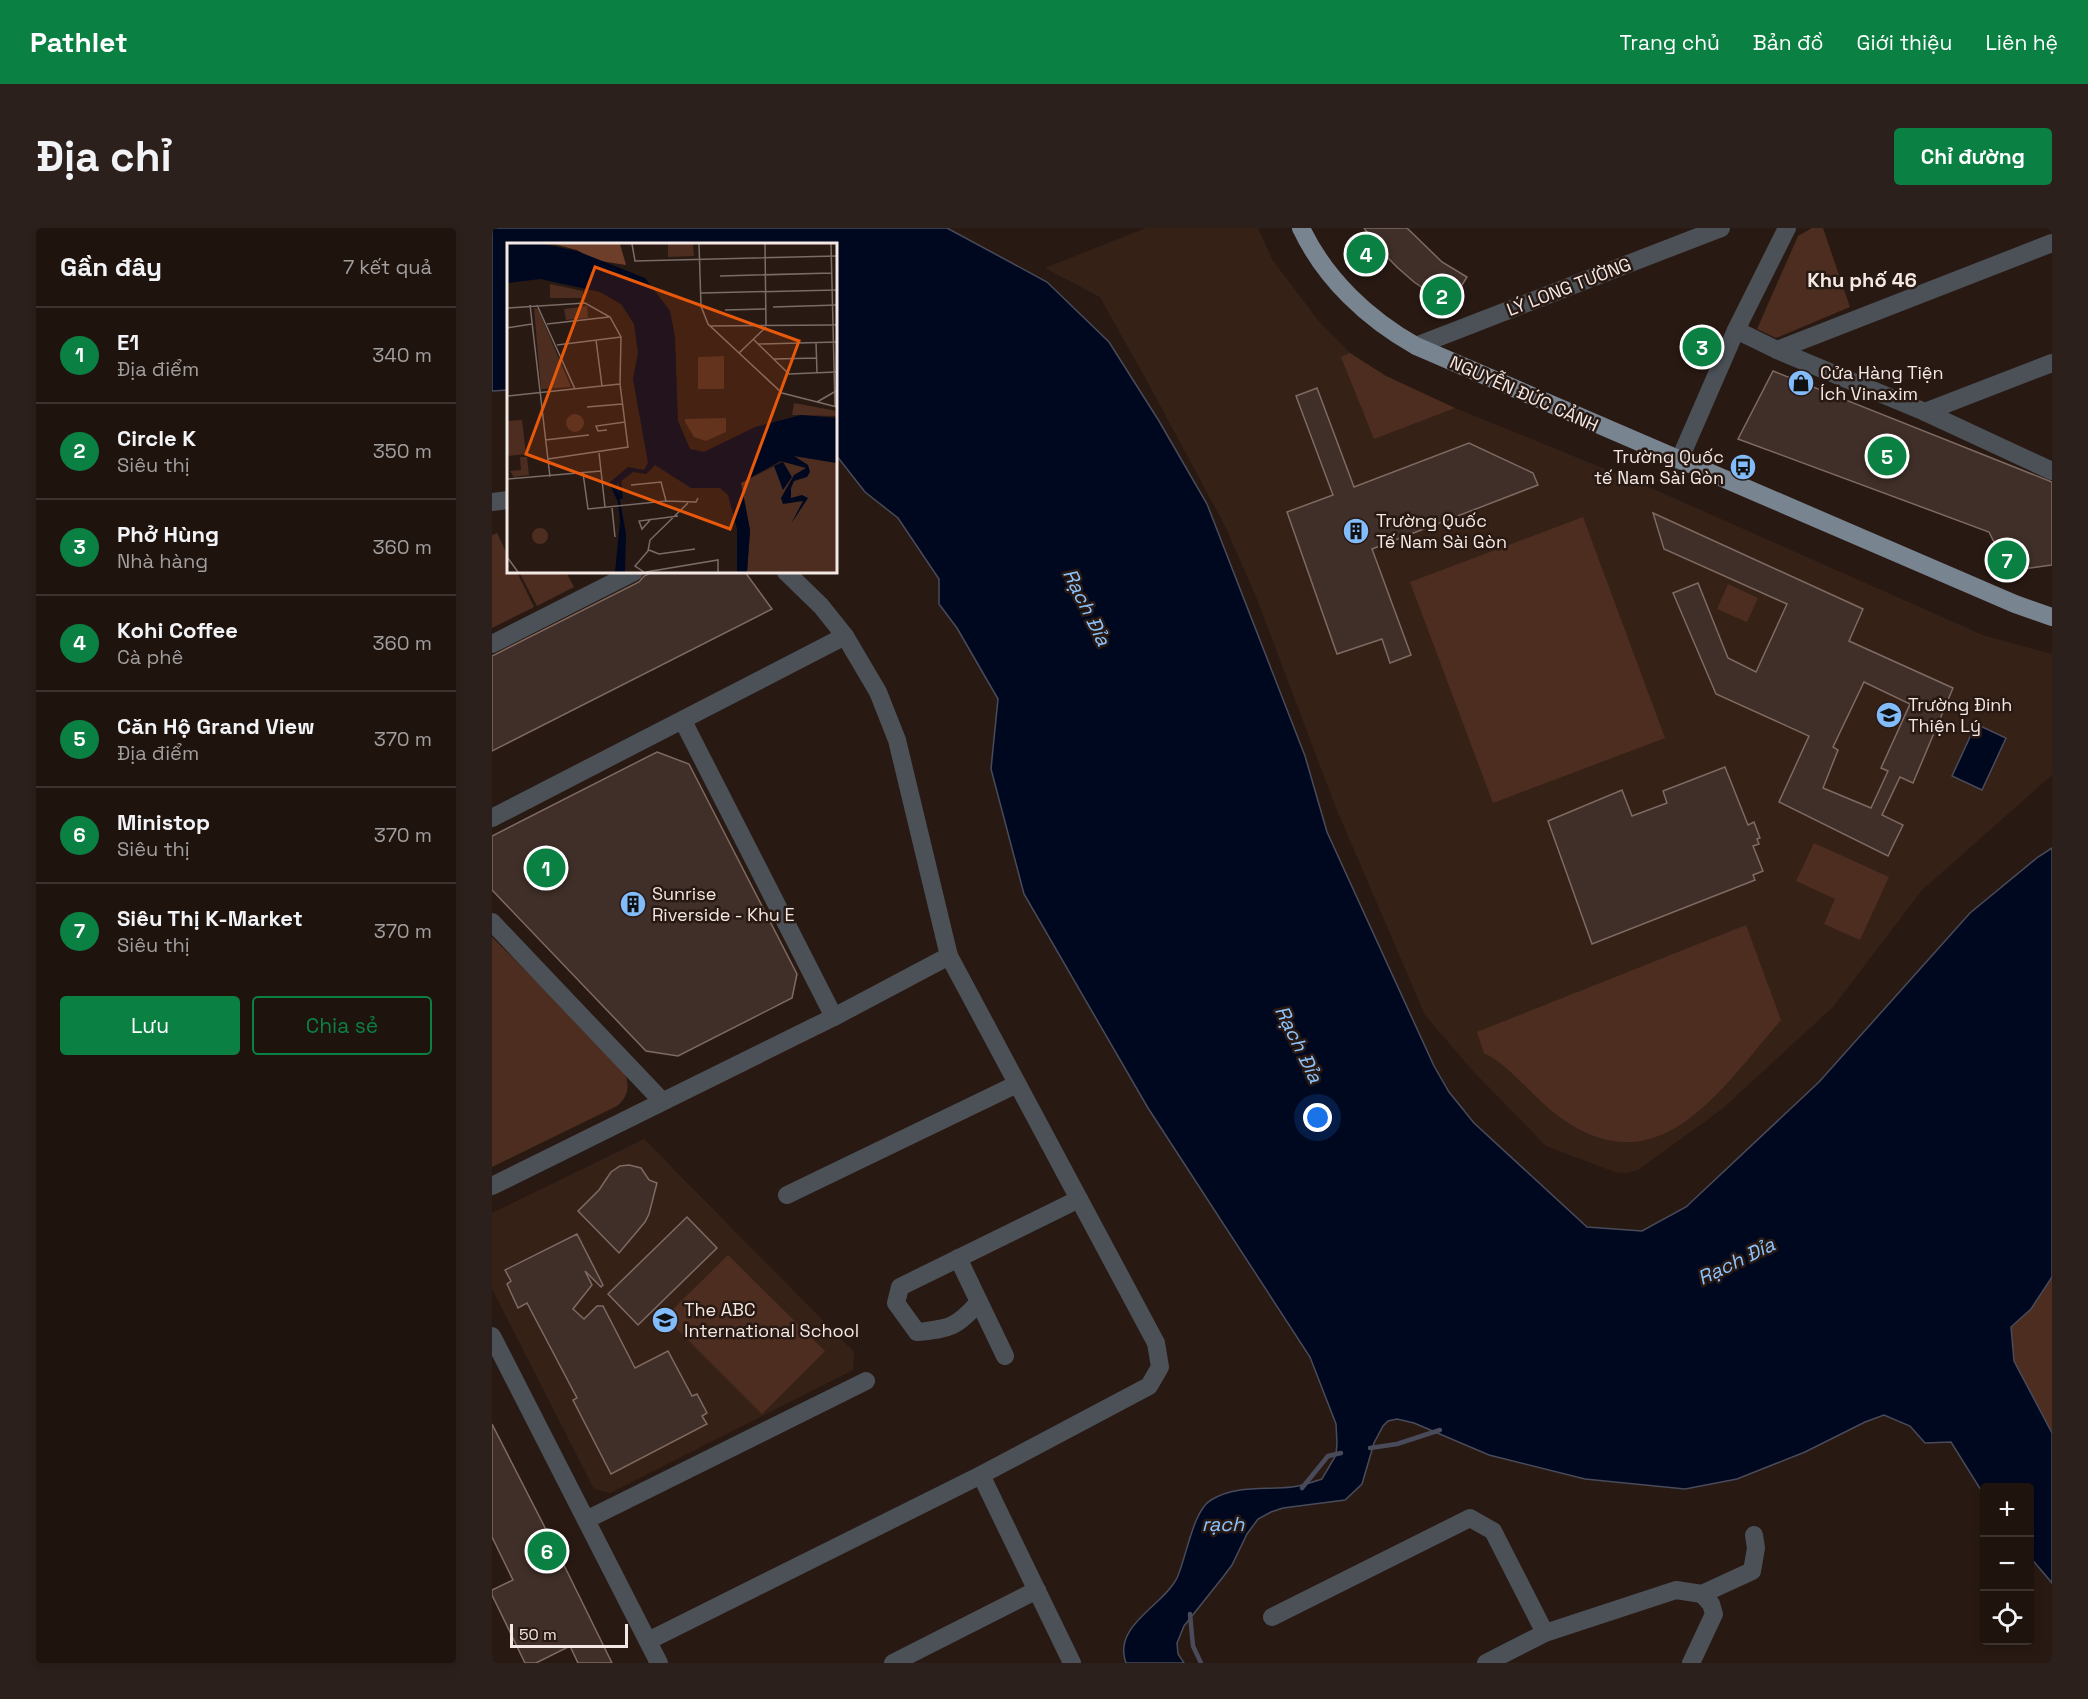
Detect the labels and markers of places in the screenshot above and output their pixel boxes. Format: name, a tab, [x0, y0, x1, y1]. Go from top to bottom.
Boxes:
pin: 4	[1346, 231, 1386, 276]
pin: 2	[1422, 274, 1462, 318]
pin: 3	[1682, 324, 1722, 370]
place label: Cửa Hàng Tiện Ích Vinaxim	[1820, 361, 1944, 405]
shop icon: Cửa Hàng Tiện Ích Vinaxim	[1786, 368, 1816, 398]
pin: 5	[1868, 434, 1906, 478]
place label: Trường Quốc tế Nam Sài Gòn	[1594, 445, 1724, 489]
bus stop icon: Trường Quốc tế Nam Sài Gòn	[1728, 452, 1758, 482]
place label: Trường Quốc Tế Nam Sài Gòn	[1376, 509, 1507, 553]
building icon: Trường Quốc Tế Nam Sài Gòn	[1341, 516, 1371, 546]
pin: 7	[1988, 538, 2026, 582]
place label: Trường Đinh Thiện Lý	[1908, 693, 2012, 737]
school or university icon: Trường Đinh Thiện Lý	[1874, 700, 1904, 730]
pin: 1	[526, 846, 566, 890]
place label: Sunrise Riverside - Khu E	[652, 882, 795, 926]
building icon: Sunrise Riverside - Khu E	[618, 889, 648, 919]
place label: The ABC International School	[684, 1298, 859, 1342]
school or university icon: The ABC International School	[650, 1305, 680, 1335]
pin: 6	[528, 1528, 566, 1574]

